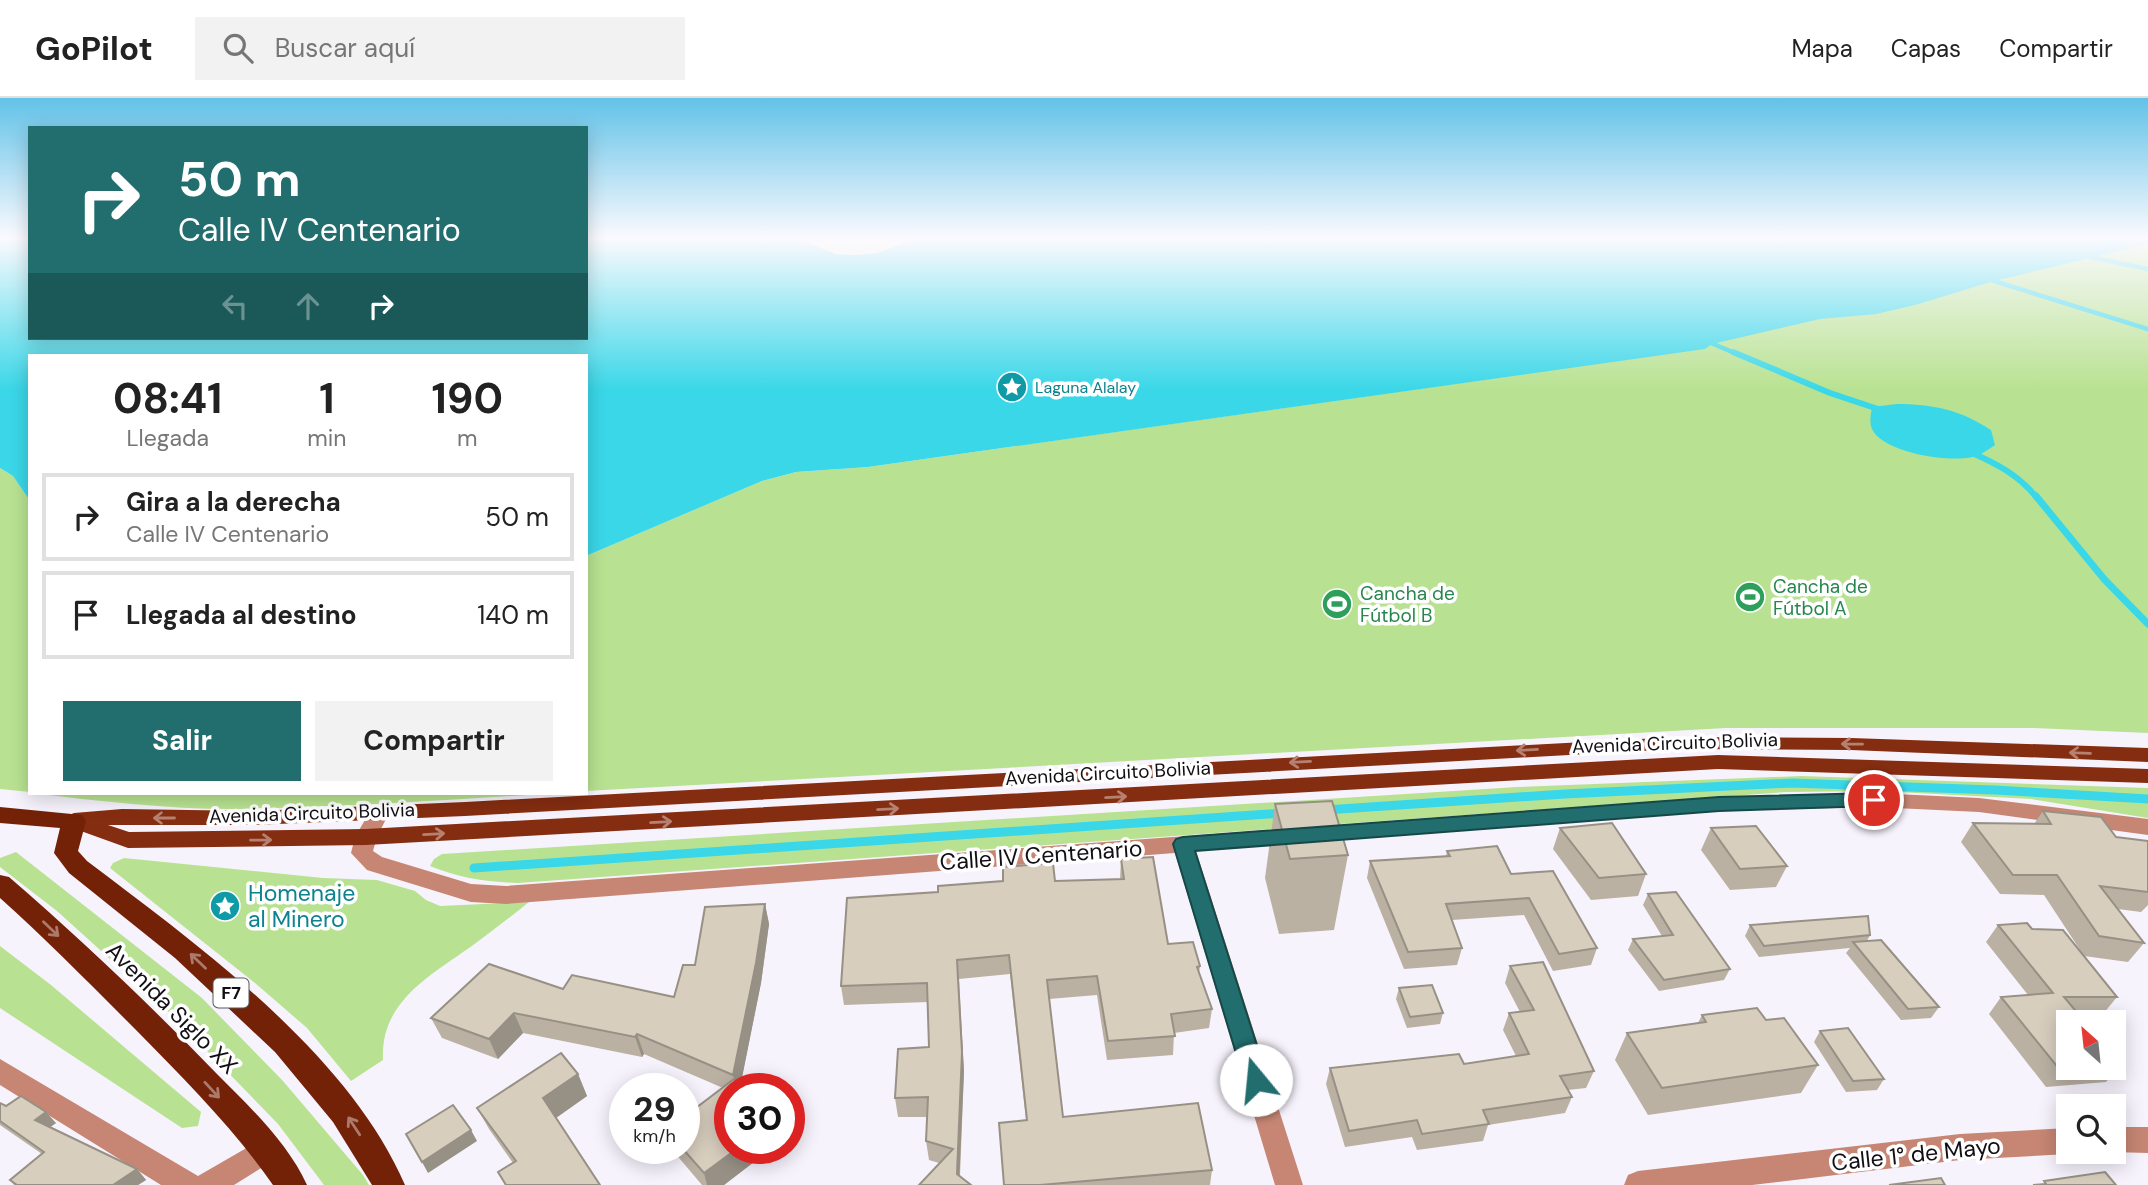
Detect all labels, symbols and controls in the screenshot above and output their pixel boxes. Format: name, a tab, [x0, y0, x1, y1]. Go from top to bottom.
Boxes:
search box	[195, 17, 685, 80]
text: GoPilot	[35, 27, 153, 70]
icon: search	[219, 29, 257, 67]
text: Buscar aquí	[275, 31, 415, 65]
text: Mapa	[1791, 33, 1853, 64]
text: Capas	[1891, 33, 1961, 64]
text: Compartir	[1999, 33, 2113, 64]
text: 50 m	[178, 147, 301, 211]
icon: right	[63, 154, 154, 245]
text: Calle IV Centenario	[178, 209, 461, 251]
icon: left	[216, 287, 254, 325]
icon: ahead	[289, 287, 327, 325]
icon: right	[362, 287, 400, 325]
place icon: Laguna Alalay	[995, 370, 1029, 404]
text: 08:41	[113, 371, 222, 426]
text: 1	[319, 371, 335, 426]
text: 190	[432, 371, 503, 426]
place label: Laguna Alalay	[1035, 377, 1136, 398]
text: Llegada	[126, 423, 209, 453]
text: min	[307, 423, 347, 453]
text: m	[457, 423, 478, 453]
text: Gira a la derecha	[126, 485, 341, 519]
icon: right	[67, 498, 105, 536]
text: 50 m	[485, 500, 549, 534]
text: Calle IV Centenario	[126, 519, 329, 549]
place label: Cancha de Fútbol A	[1773, 574, 1868, 621]
sports icon: Cancha de Fútbol A	[1733, 580, 1767, 614]
place label: Cancha de Fútbol B	[1360, 581, 1455, 628]
sports icon: Cancha de Fútbol B	[1320, 587, 1354, 621]
icon: arrive	[67, 596, 105, 634]
text: Llegada al destino	[126, 598, 357, 632]
text: 140 m	[477, 598, 549, 632]
button: Salir	[63, 701, 301, 781]
button: Compartir	[315, 701, 553, 781]
street label: Avenida Circuito Bolivia	[1572, 727, 1778, 759]
one-way arrow	[1841, 737, 1864, 750]
one-way arrow	[1516, 744, 1539, 757]
one-way arrow	[2069, 746, 2092, 759]
street label: Avenida Circuito Bolivia	[1005, 755, 1211, 791]
one-way arrow	[1289, 756, 1312, 769]
pin	[1844, 770, 1904, 830]
icon: arrive	[1855, 781, 1893, 819]
one-way arrow	[1104, 790, 1126, 803]
street label: Avenida Circuito Bolivia	[209, 797, 415, 829]
one-way arrow	[877, 803, 900, 816]
one-way arrow	[153, 811, 176, 825]
one-way arrow	[649, 815, 672, 828]
one-way arrow	[422, 827, 445, 840]
street label: Calle IV Centenario	[939, 833, 1143, 877]
one-way arrow	[249, 834, 272, 847]
place label: Homenaje al Minero	[248, 878, 355, 934]
place icon: Homenaje al Minero	[208, 889, 242, 923]
one-way arrow	[42, 921, 59, 938]
street label: Avenida Siglo XX	[100, 936, 244, 1080]
one-way arrow	[190, 953, 207, 970]
road number: F7	[214, 978, 248, 1008]
north arrow	[2056, 1010, 2126, 1080]
map controls	[2056, 1010, 2126, 1164]
position arrow	[1219, 1043, 1293, 1117]
speed limit sign: 30	[714, 1073, 805, 1164]
one-way arrow	[203, 1081, 220, 1098]
text: 29	[633, 1086, 676, 1132]
button: search	[2056, 1094, 2126, 1164]
one-way arrow	[347, 1117, 361, 1137]
text: km/h	[633, 1124, 676, 1148]
street label: Calle 1° de Mayo	[1830, 1130, 2002, 1178]

